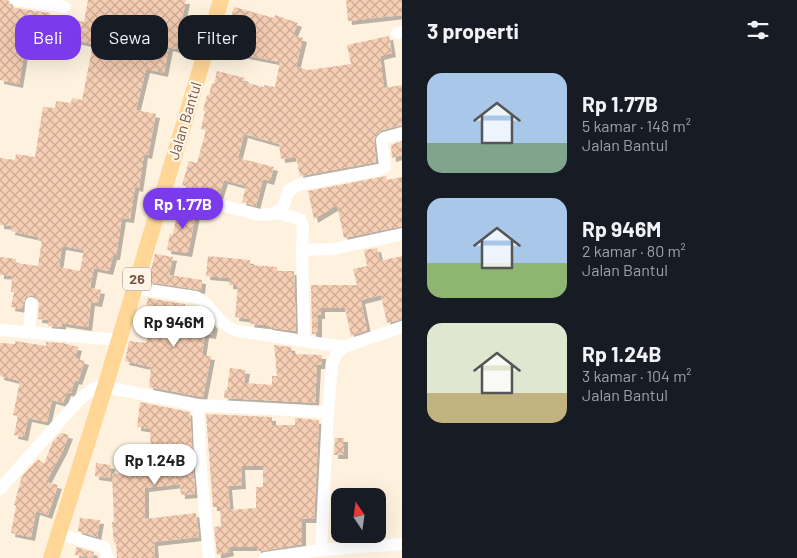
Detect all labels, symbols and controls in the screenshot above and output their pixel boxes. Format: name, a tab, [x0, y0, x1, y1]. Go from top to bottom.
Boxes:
chip: Beli	[15, 15, 81, 60]
chip: Sewa	[91, 15, 168, 60]
chip: Filter	[178, 15, 256, 60]
icon: filters	[744, 16, 772, 44]
text: 3 properti	[427, 18, 519, 43]
street label: Jalan Bantul	[164, 80, 204, 162]
text: Rp 1.77B	[582, 91, 658, 116]
icon: home	[467, 93, 527, 153]
text: 5 kamar · 148 m²	[582, 116, 691, 135]
text: Jalan Bantul	[582, 135, 668, 154]
pin: Rp 1.77B	[131, 188, 235, 230]
text: Rp 1.77B	[154, 194, 212, 213]
text: Rp 946M	[582, 216, 661, 241]
icon: home	[467, 218, 527, 278]
text: 2 kamar · 80 m²	[582, 241, 686, 260]
text: Jalan Bantul	[582, 260, 668, 279]
road number: 26	[123, 268, 151, 290]
pin: Rp 946M	[128, 306, 220, 348]
text: Rp 946M	[144, 312, 204, 331]
text: Rp 1.24B	[582, 341, 662, 366]
icon: home	[467, 343, 527, 403]
text: 3 kamar · 104 m²	[582, 366, 692, 385]
text: Jalan Bantul	[582, 385, 668, 404]
pin: Rp 1.24B	[103, 444, 207, 486]
text: Rp 1.24B	[125, 450, 185, 469]
north arrow	[331, 488, 386, 542]
map controls	[331, 488, 386, 543]

